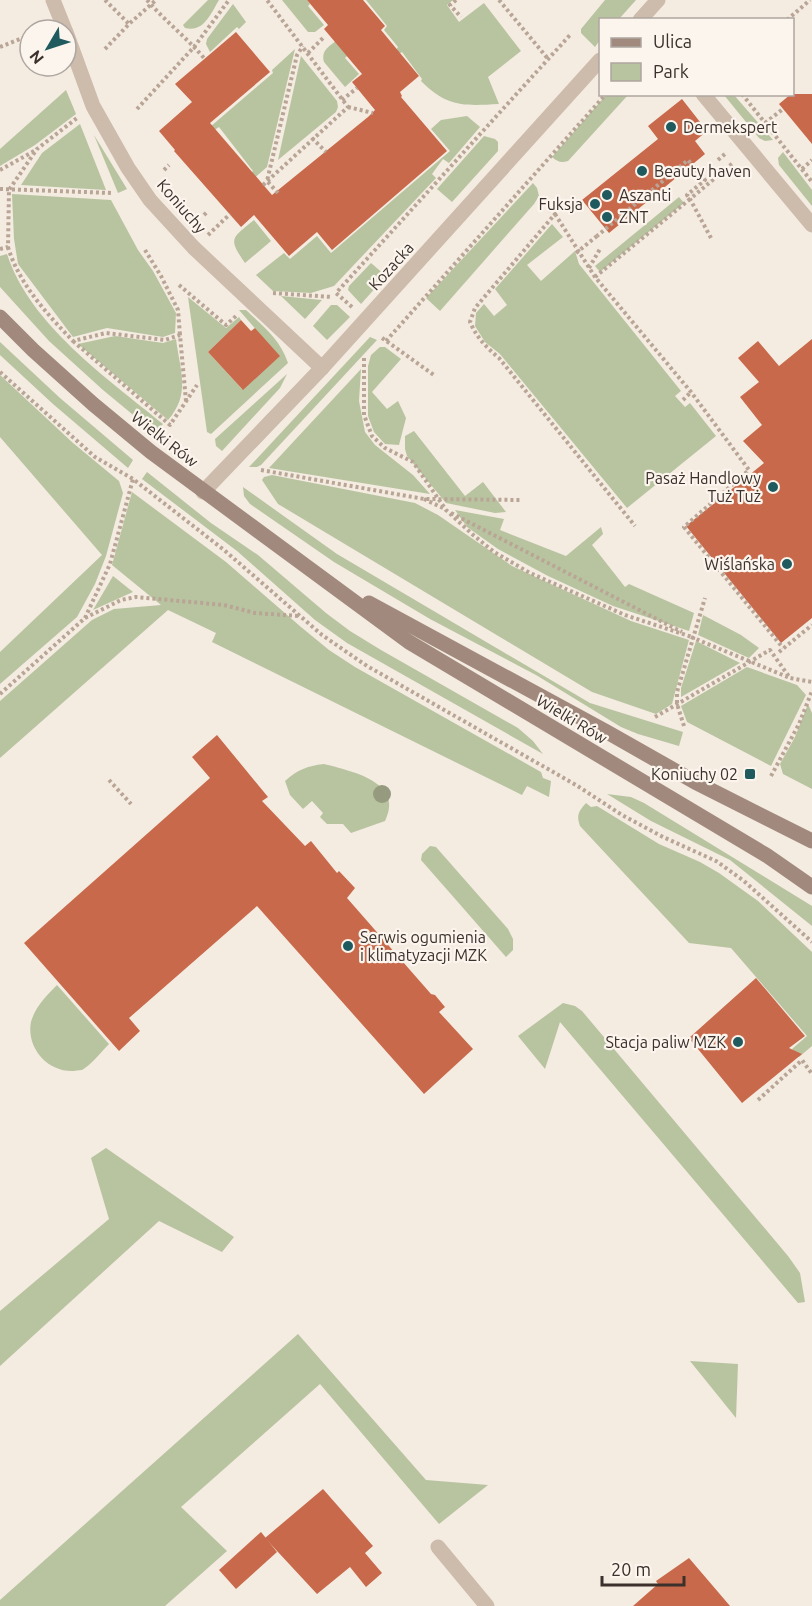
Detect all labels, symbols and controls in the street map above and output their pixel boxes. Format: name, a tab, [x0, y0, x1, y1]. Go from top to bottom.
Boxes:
north arrow	[18, 18, 78, 78]
legend	[599, 18, 794, 96]
text: Ulica	[653, 31, 692, 51]
text: N	[26, 47, 47, 68]
text: Park	[653, 61, 689, 81]
place label: Dermekspert	[683, 118, 778, 136]
marker: Dermekspert	[664, 120, 678, 134]
place label: Beauty haven	[654, 162, 751, 180]
marker: Beauty haven	[635, 164, 649, 178]
street label: Koniuchy	[154, 175, 210, 237]
place label: Aszanti	[619, 186, 671, 204]
marker: Aszanti	[600, 188, 614, 202]
place label: Fuksja	[539, 195, 583, 213]
marker: Fuksja	[588, 197, 602, 211]
place label: ZNT	[619, 208, 648, 226]
marker: ZNT	[600, 210, 614, 224]
street label: Kozacka	[365, 238, 417, 294]
street label: Wielki Rów	[128, 407, 202, 471]
place label: Pasaż Handlowy Tuż Tuż	[645, 469, 761, 505]
marker: Pasaż Handlowy Tuż Tuż	[766, 480, 780, 494]
place label: Wiślańska	[704, 555, 775, 573]
marker: Wiślańska	[780, 557, 794, 571]
street label: Wielki Rów	[533, 691, 611, 747]
place label: Koniuchy 02	[651, 765, 738, 783]
marker: Koniuchy 02	[743, 767, 757, 781]
place label: Serwis ogumienia i klimatyzacji MZK	[360, 928, 487, 964]
marker: Serwis ogumienia i klimatyzacji MZK	[341, 939, 355, 953]
place label: Stacja paliw MZK	[605, 1033, 726, 1051]
marker: Stacja paliw MZK	[731, 1035, 745, 1049]
scale bar	[602, 1549, 684, 1587]
text: 20 m	[611, 1559, 651, 1579]

